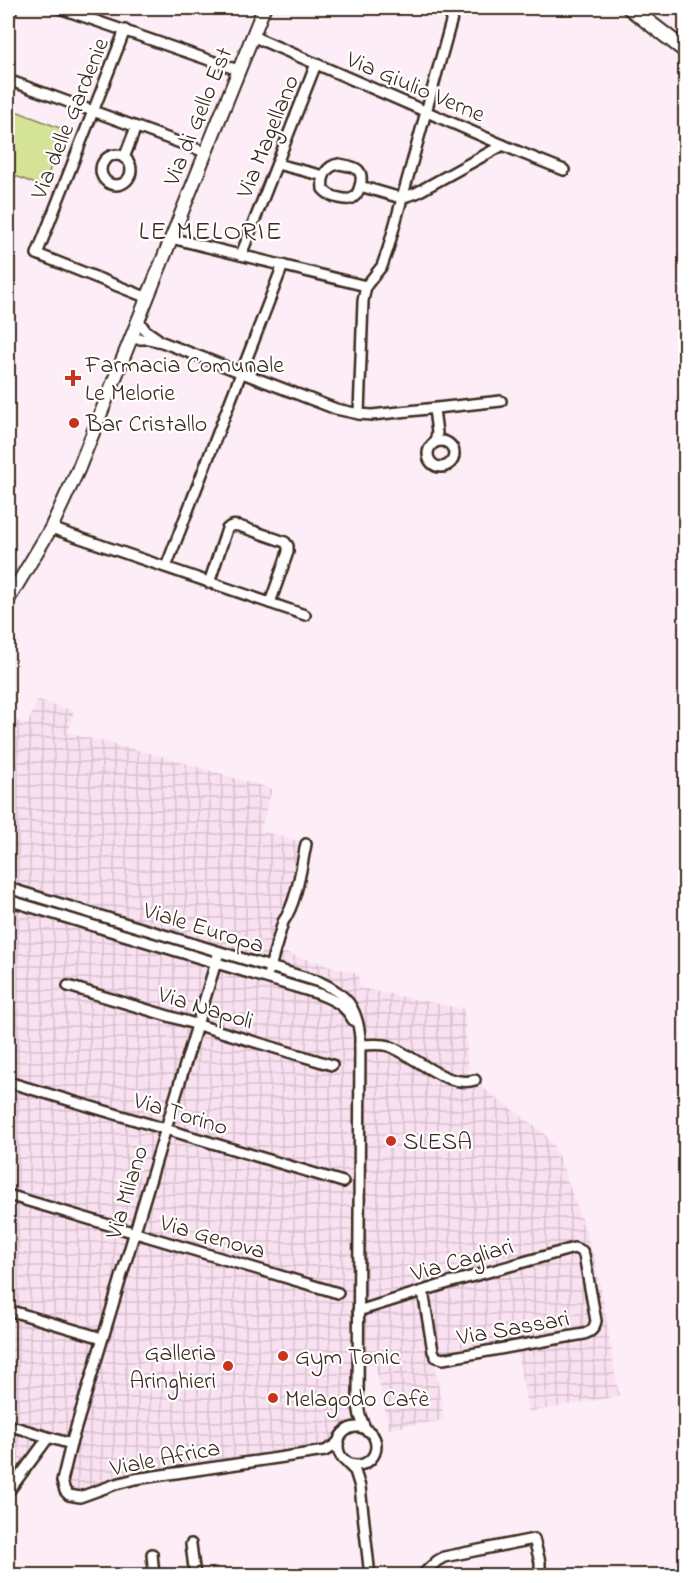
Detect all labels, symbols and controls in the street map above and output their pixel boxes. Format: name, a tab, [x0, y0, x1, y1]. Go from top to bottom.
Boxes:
street label: Via delle Gardenie	[23, 33, 120, 206]
street label: Via di Gello Est	[155, 42, 243, 192]
street label: Via Giulio Verne	[339, 43, 490, 133]
street label: Via Magellano	[228, 70, 310, 205]
district label: LE MELORIE	[139, 213, 283, 252]
place label: Farmacia Comunale Le Melorie	[84, 349, 284, 412]
marker: Farmacia Comunale Le Melorie	[66, 371, 80, 385]
place label: Bar Cristallo	[85, 408, 207, 443]
marker: Bar Cristallo	[67, 416, 81, 430]
street label: Viale Europa	[138, 894, 268, 964]
street label: Via Napoli	[152, 978, 257, 1040]
street label: Via Torino	[128, 1084, 232, 1146]
place label: SLESA	[403, 1126, 472, 1161]
marker: SLESA	[384, 1134, 398, 1148]
street label: Via Milano	[97, 1142, 159, 1245]
street label: Via Genova	[155, 1206, 269, 1270]
street label: Via Cagliari	[407, 1230, 518, 1293]
street label: Via Sassari	[454, 1302, 572, 1357]
place label: Galleria Aringhieri	[130, 1337, 216, 1400]
place label: Gym Tonic	[295, 1341, 400, 1377]
marker: Gym Tonic	[276, 1349, 290, 1363]
marker: Galleria Aringhieri	[221, 1359, 235, 1373]
place label: Melagodo Cafè	[285, 1383, 429, 1418]
marker: Melagodo Cafè	[266, 1391, 280, 1405]
street label: Viale Africa	[107, 1432, 223, 1487]

